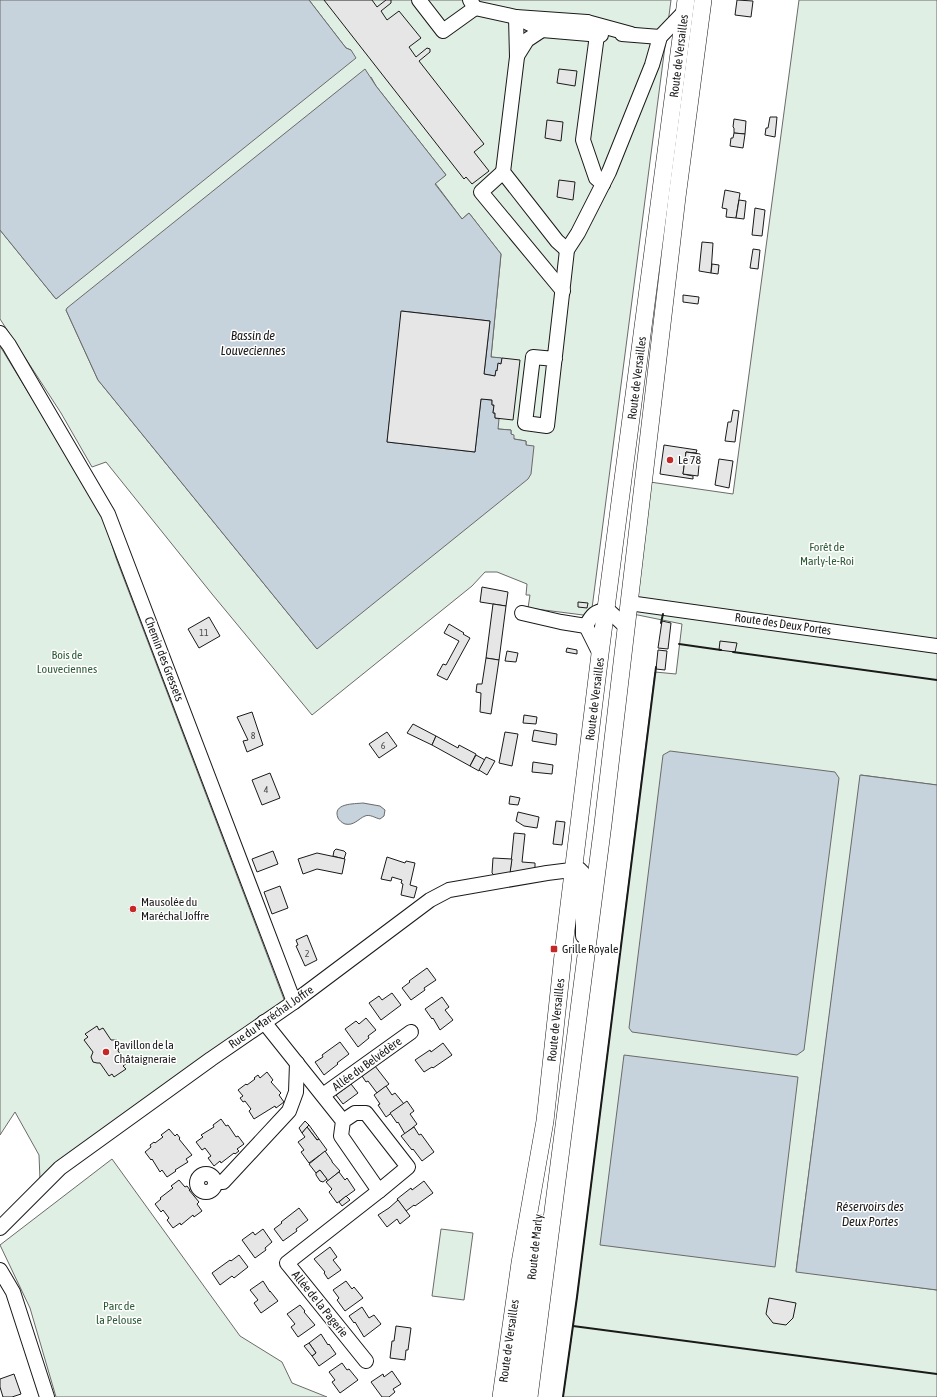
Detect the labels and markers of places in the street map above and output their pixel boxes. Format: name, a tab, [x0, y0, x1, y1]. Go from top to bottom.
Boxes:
place label: Le 78	[678, 453, 701, 467]
marker: Le 78	[665, 455, 675, 465]
place label: Mausolée du Maréchal Joffre	[141, 895, 209, 923]
marker: Mausolée du Maréchal Joffre	[128, 904, 138, 914]
place label: Grille Royale	[562, 942, 618, 956]
marker: Grille Royale	[549, 944, 559, 954]
place label: Pavillon de la Châtaigneraie	[114, 1038, 176, 1066]
marker: Pavillon de la Châtaigneraie	[101, 1047, 111, 1057]

